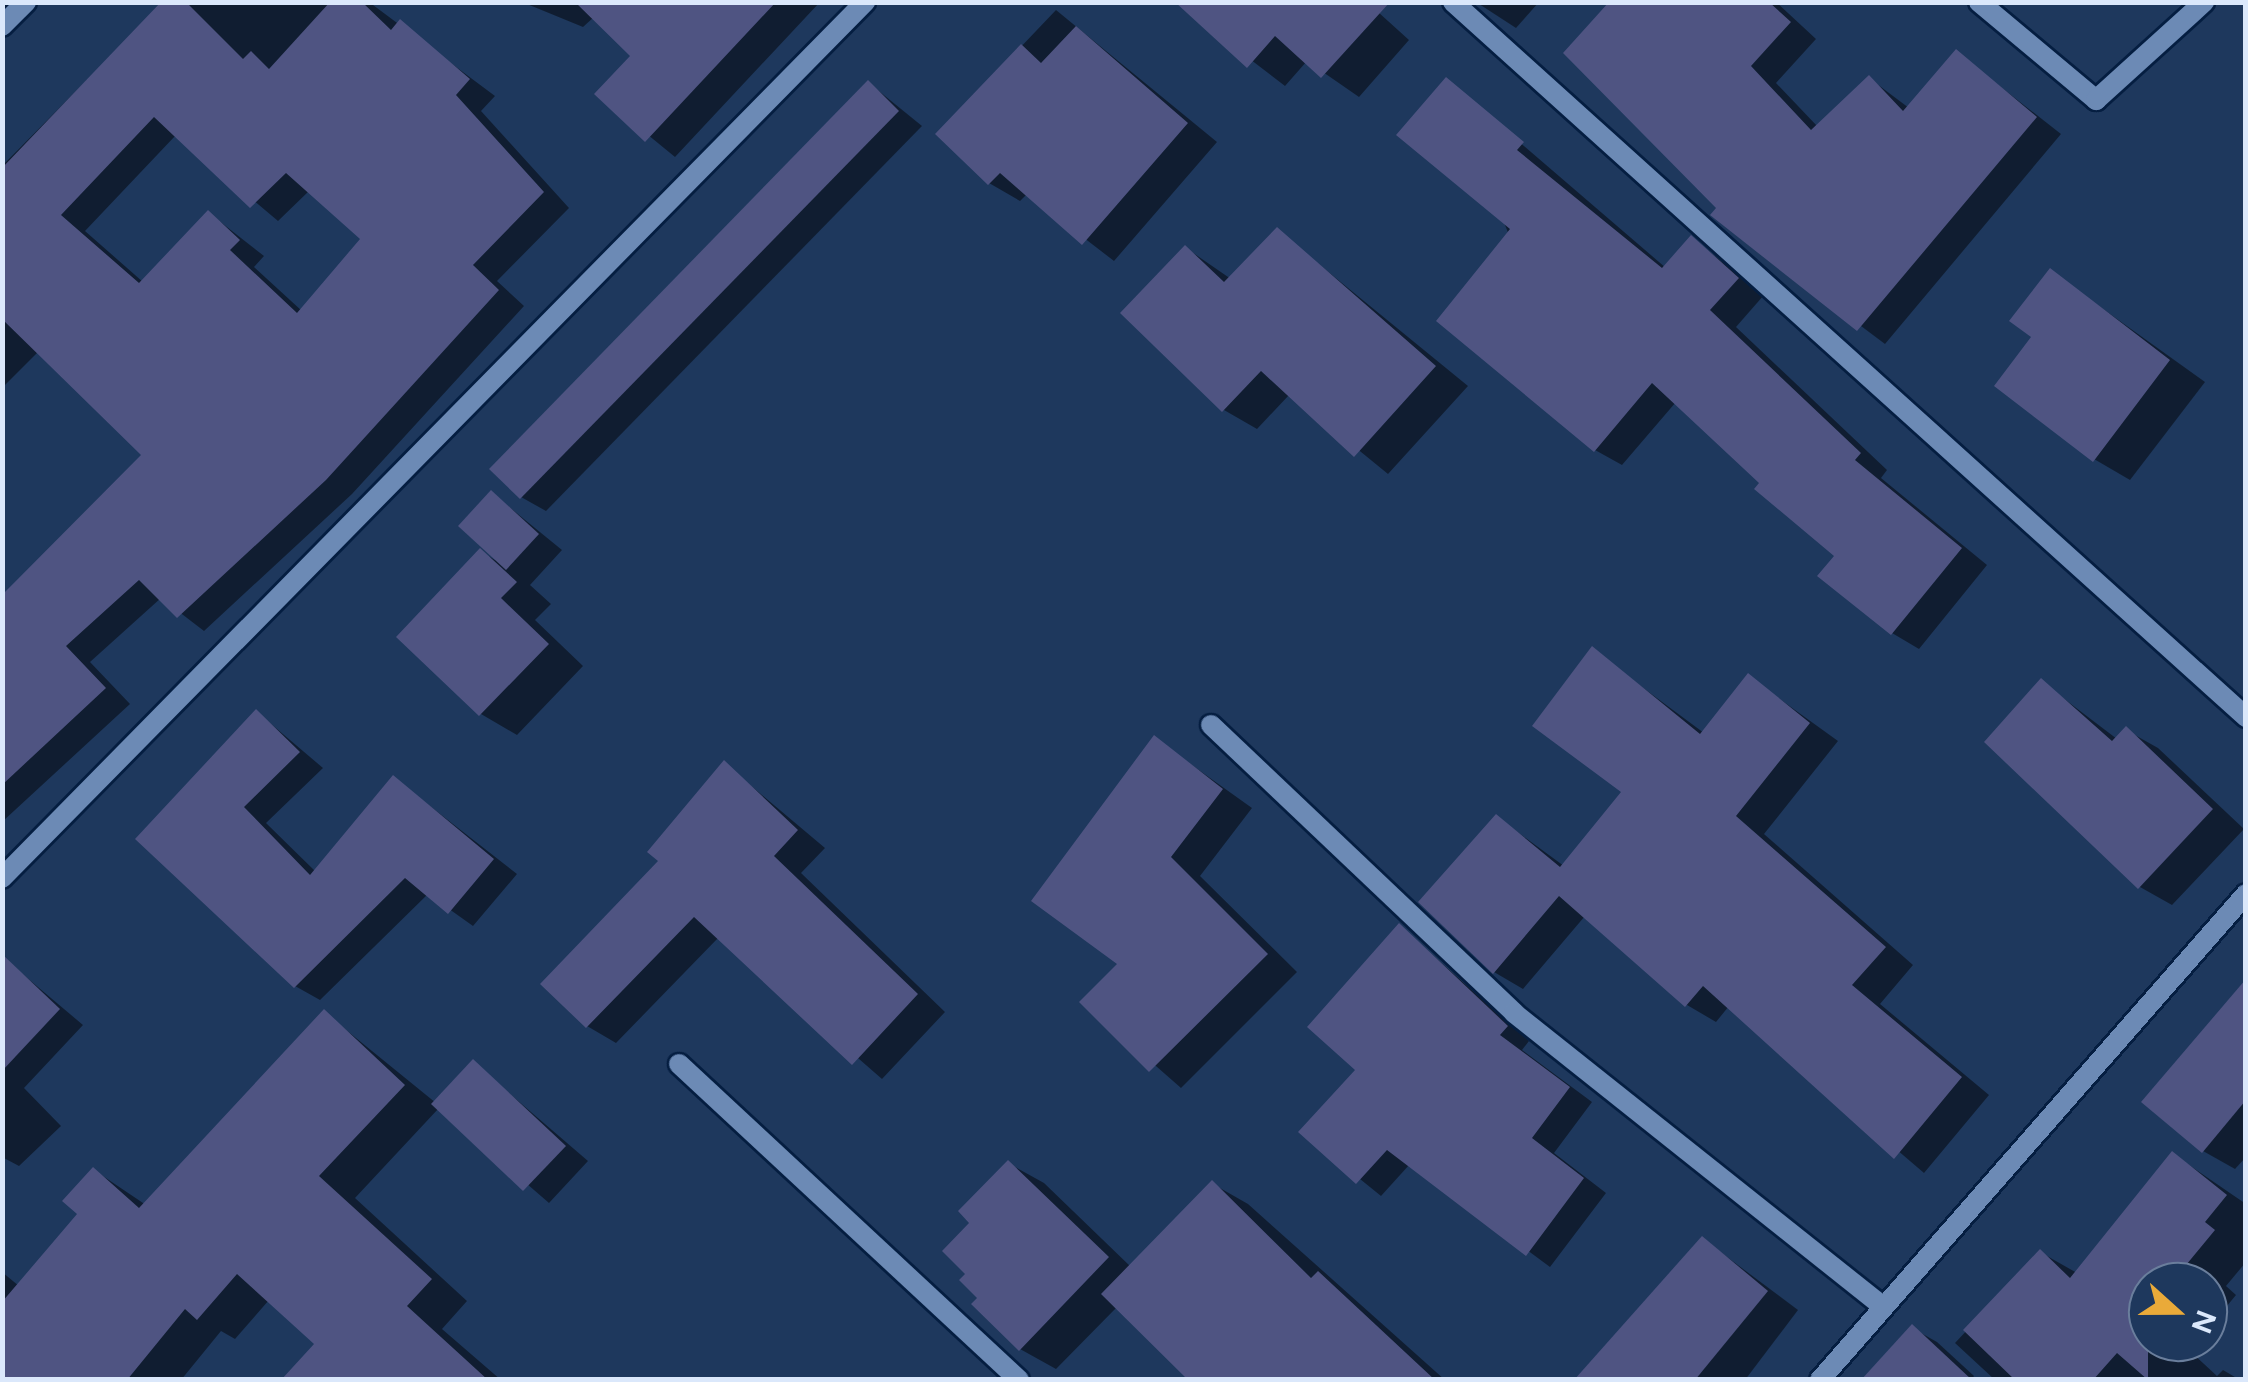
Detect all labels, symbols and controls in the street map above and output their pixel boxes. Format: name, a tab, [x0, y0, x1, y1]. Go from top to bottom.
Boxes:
north arrow	[2128, 1262, 2228, 1362]
text: N	[2184, 1306, 2224, 1338]

